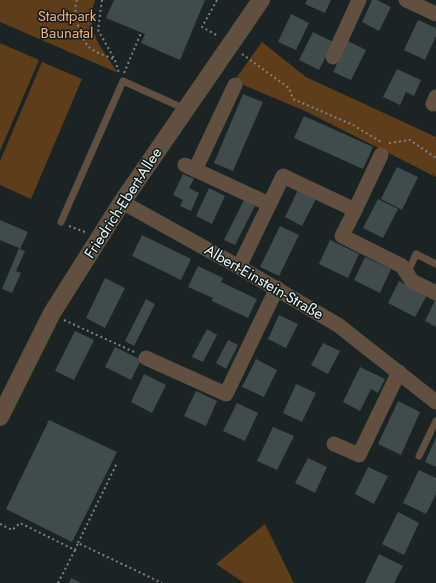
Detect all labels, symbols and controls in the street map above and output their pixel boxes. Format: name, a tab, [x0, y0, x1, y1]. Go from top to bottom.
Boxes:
park label: Stadtpark Baunatal	[38, 5, 97, 44]
street label: Friedrich-Ebert-Allee	[79, 143, 167, 263]
street label: Albert-Einstein-Straße	[200, 239, 328, 325]

